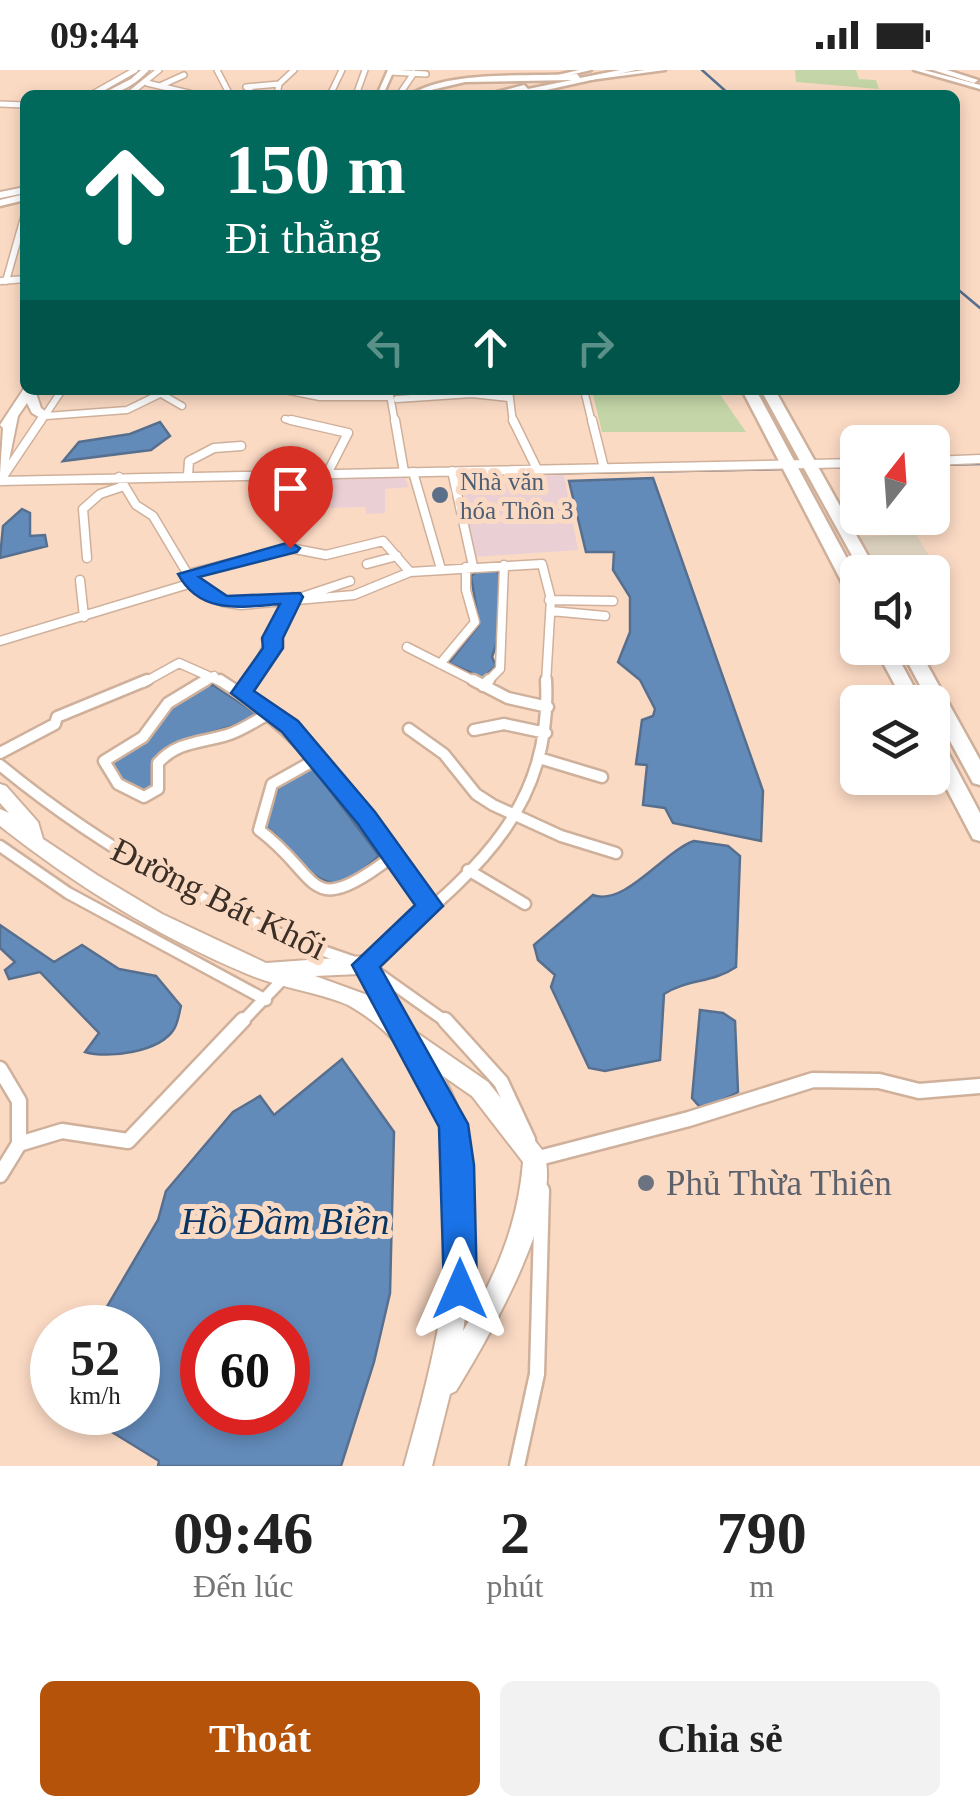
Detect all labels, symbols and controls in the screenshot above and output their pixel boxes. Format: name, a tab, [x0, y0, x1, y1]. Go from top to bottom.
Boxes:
text: 09:44	[50, 14, 139, 56]
icon: ahead	[60, 130, 190, 260]
text: 150 m	[225, 131, 406, 208]
text: Đi thẳng	[225, 213, 381, 263]
icon: left	[358, 320, 413, 375]
icon: ahead	[463, 320, 518, 375]
icon: right	[568, 320, 623, 375]
north arrow	[840, 425, 950, 535]
map controls	[840, 425, 950, 795]
pin	[248, 446, 333, 549]
icon: arrive	[263, 461, 318, 516]
place label: Nhà văn hóa Thôn 3	[460, 468, 573, 524]
marker: Nhà văn hóa Thôn 3	[429, 484, 451, 506]
button: sound	[840, 555, 950, 665]
button: layers	[840, 685, 950, 795]
street label: Đường Bát Khối	[105, 830, 333, 968]
place label: Phủ Thừa Thiên	[666, 1164, 892, 1203]
marker: Phủ Thừa Thiên	[635, 1172, 657, 1194]
water label: Hồ Đầm Biền	[180, 1200, 389, 1242]
position arrow	[408, 1237, 512, 1341]
speed limit sign: 60	[180, 1305, 310, 1435]
text: 52	[70, 1330, 120, 1386]
text: km/h	[69, 1382, 121, 1409]
text: 09:46	[173, 1500, 313, 1566]
text: 2	[500, 1500, 530, 1566]
text: 790	[717, 1500, 807, 1566]
text: Đến lúc	[193, 1568, 293, 1604]
text: phút	[487, 1568, 543, 1604]
text: m	[749, 1568, 774, 1604]
button: Thoát	[40, 1681, 480, 1796]
button: Chia sẻ	[500, 1681, 940, 1796]

